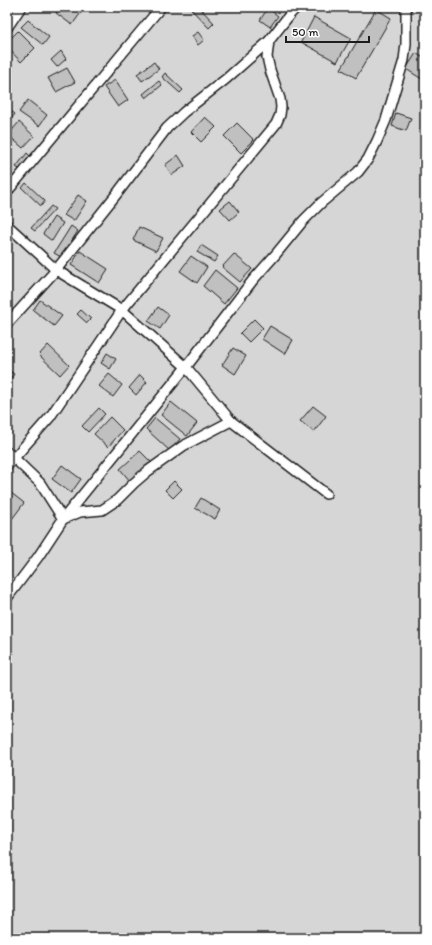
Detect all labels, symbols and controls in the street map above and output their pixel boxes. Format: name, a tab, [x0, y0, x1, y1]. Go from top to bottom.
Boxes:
scale bar	[286, 18, 369, 44]
text: 50 m	[292, 25, 318, 39]

